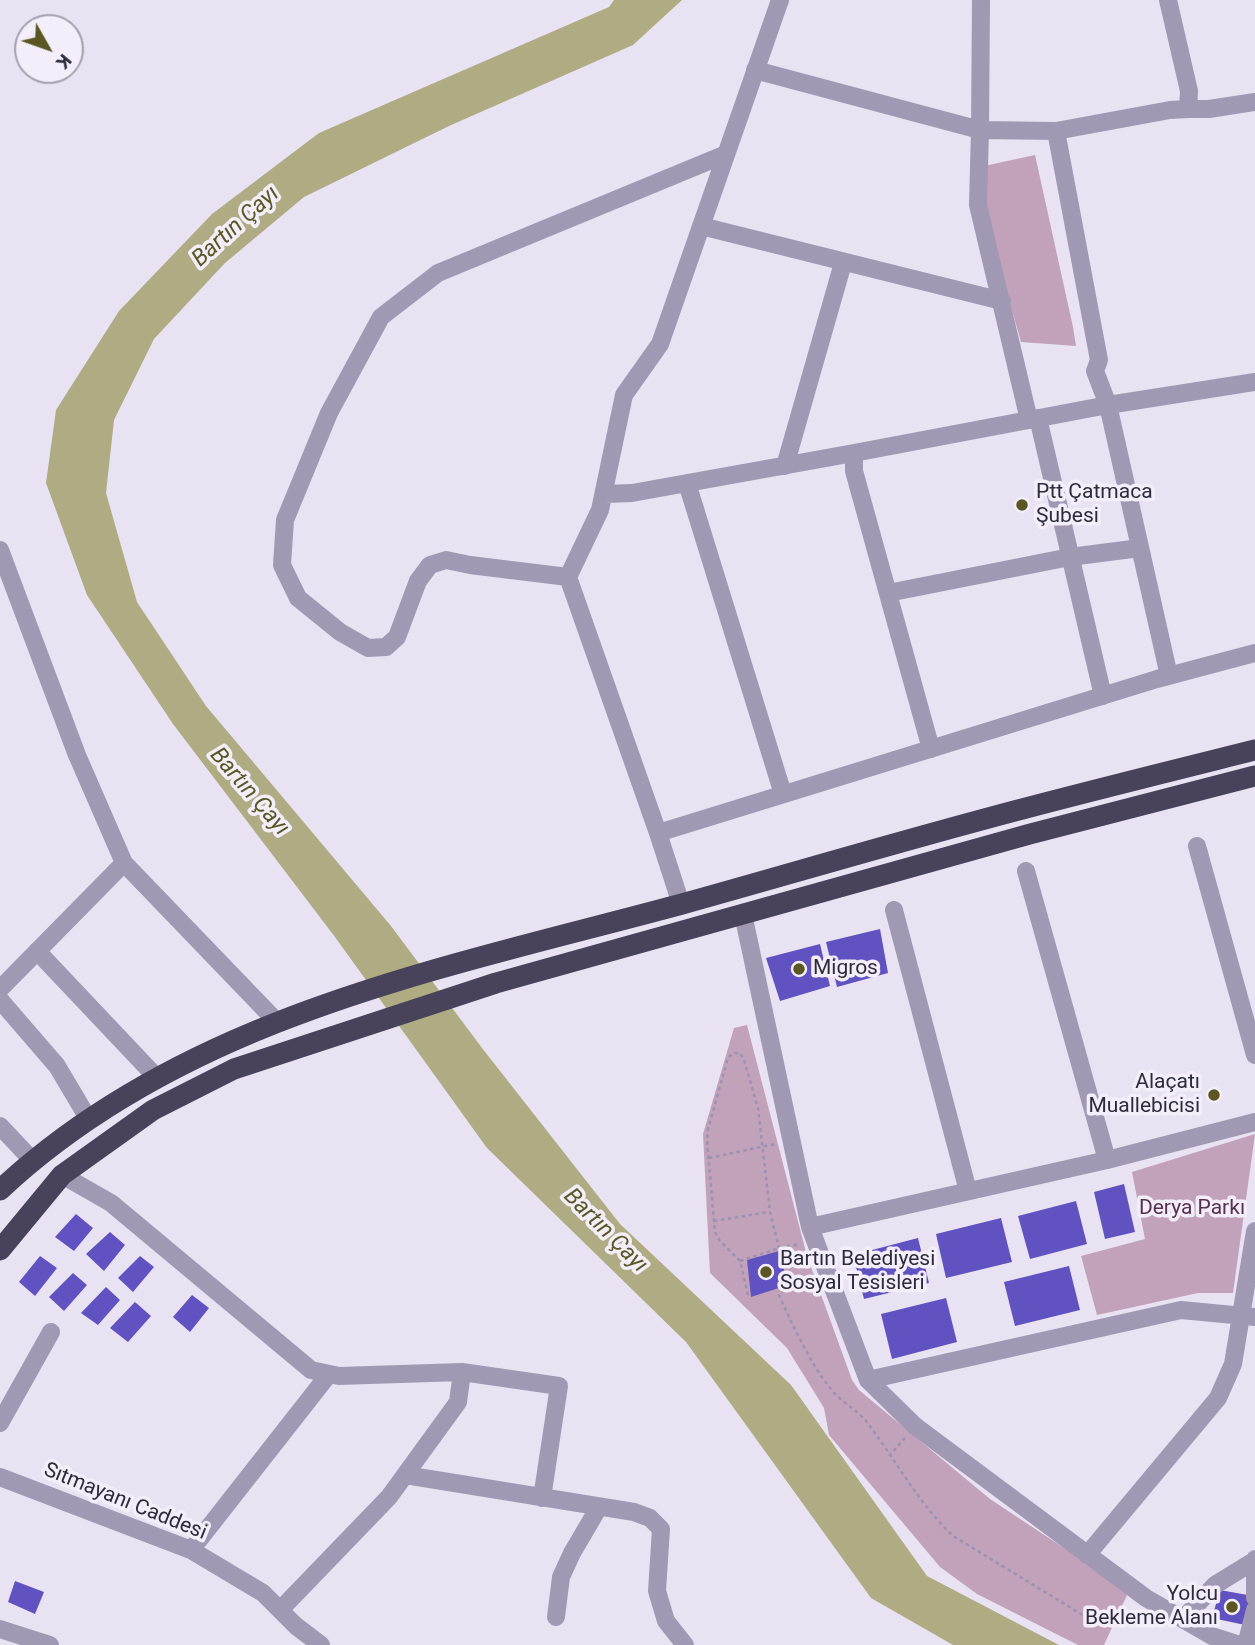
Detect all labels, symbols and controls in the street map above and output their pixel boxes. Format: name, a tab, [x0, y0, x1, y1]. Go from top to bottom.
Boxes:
north arrow	[14, 14, 84, 84]
text: K	[51, 50, 77, 74]
water label: Bartın Çayı	[187, 181, 285, 273]
place label: Ptt Çatmaca Şubesi	[1036, 480, 1153, 530]
marker: Ptt Çatmaca Şubesi	[1014, 497, 1030, 513]
water label: Bartın Çayı	[203, 742, 295, 842]
place label: Migros	[813, 956, 878, 982]
marker: Migros	[791, 961, 807, 977]
place label: Alaçatı Muallebicisi	[1088, 1070, 1200, 1120]
marker: Alaçatı Muallebicisi	[1206, 1087, 1222, 1103]
water label: Bartın Çayı	[557, 1183, 653, 1279]
park label: Derya Parkı	[1139, 1196, 1245, 1222]
place label: Bartın Belediyesi Sosyal Tesisleri	[780, 1247, 935, 1297]
marker: Bartın Belediyesi Sosyal Tesisleri	[758, 1264, 774, 1280]
street label: Sıtmayanı Caddesi	[40, 1458, 210, 1546]
place label: Yolcu Bekleme Alanı	[1085, 1582, 1218, 1632]
marker: Yolcu Bekleme Alanı	[1224, 1599, 1240, 1615]

